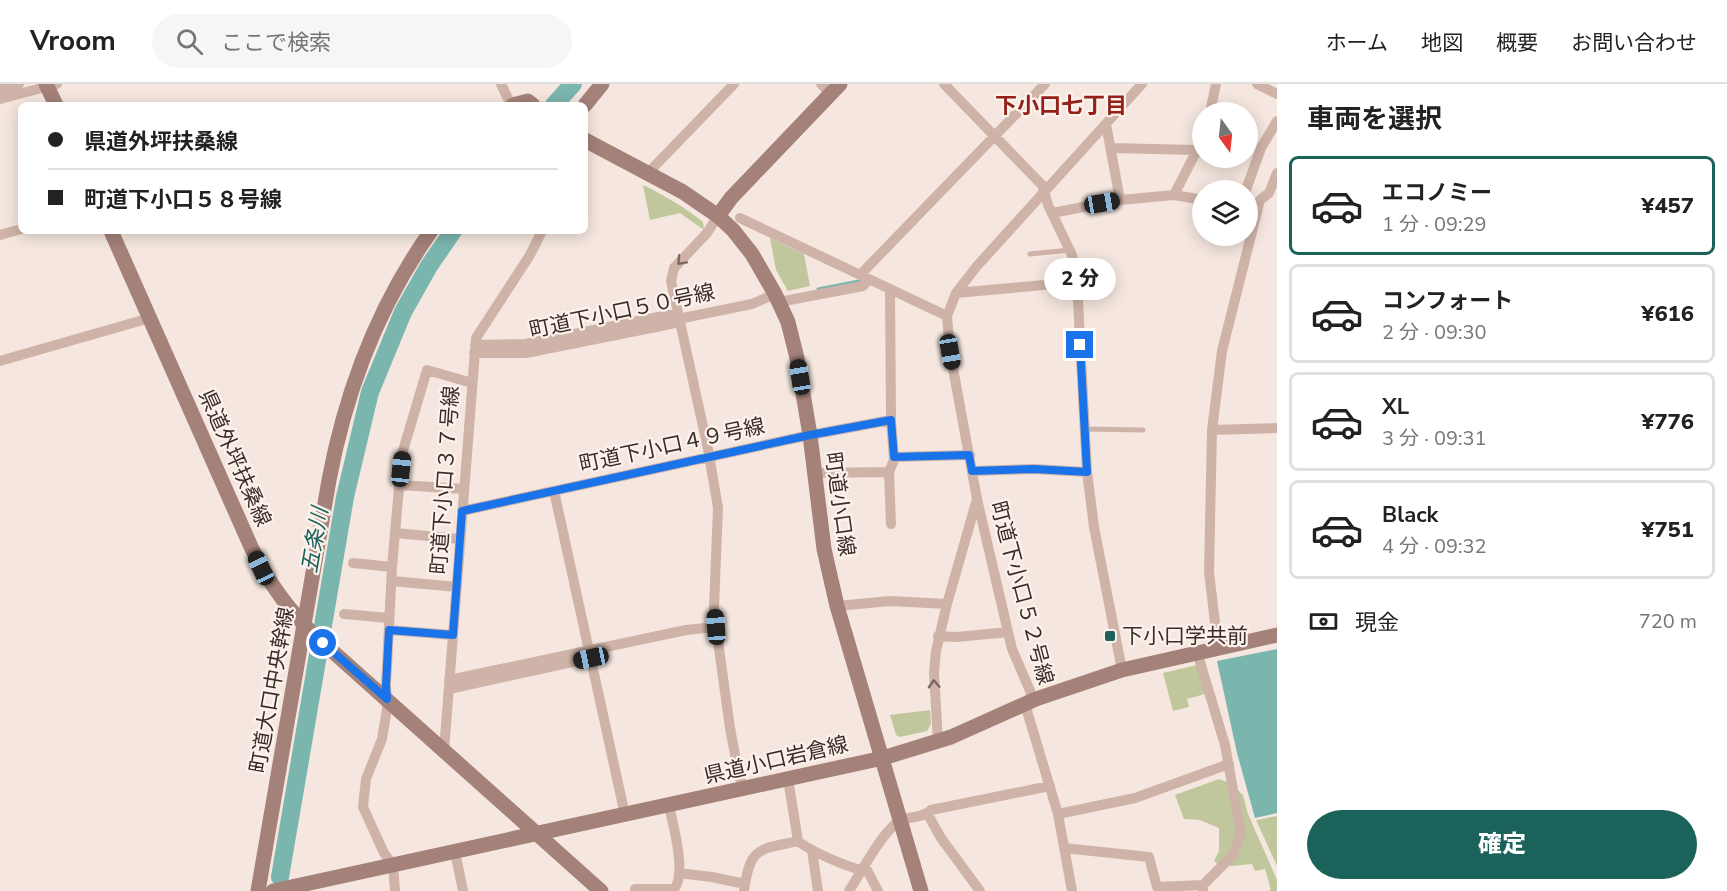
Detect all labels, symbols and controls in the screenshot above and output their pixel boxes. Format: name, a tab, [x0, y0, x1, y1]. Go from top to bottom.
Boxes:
search box	[152, 14, 572, 68]
text: Vroom	[30, 22, 116, 60]
icon: search	[173, 25, 206, 58]
text: ここで検索	[221, 28, 331, 58]
text: ホーム	[1326, 29, 1388, 57]
text: 地図	[1421, 29, 1463, 57]
text: 概要	[1496, 29, 1538, 57]
text: お問い合わせ	[1571, 29, 1697, 57]
district label: 下小口七丁目	[995, 91, 1127, 121]
text: 車両を選択	[1307, 101, 1442, 138]
north arrow	[1192, 102, 1258, 168]
map controls	[1192, 102, 1258, 246]
text: 県道外坪扶桑線	[84, 127, 238, 157]
text: エコノミー	[1382, 178, 1492, 208]
icon: car	[1310, 179, 1364, 233]
button: layers	[1192, 180, 1258, 246]
text: 町道下小口５８号線	[84, 185, 282, 215]
car	[1083, 191, 1121, 215]
text: ¥457	[1641, 191, 1694, 221]
text: 1 分 · 09:29	[1382, 211, 1487, 238]
one-way arrow	[677, 254, 688, 265]
callout: 2 分	[1044, 258, 1116, 300]
text: 2 分	[1061, 265, 1099, 292]
street label: 町道下小口５０号線	[527, 278, 717, 344]
text: コンフォート	[1382, 286, 1513, 316]
icon: car	[1310, 287, 1364, 341]
text: ¥616	[1641, 299, 1694, 329]
text: 2 分 · 09:30	[1382, 319, 1487, 346]
route end	[1066, 331, 1093, 358]
car	[938, 333, 962, 371]
car	[788, 358, 812, 396]
street label: 県道外坪扶桑線	[192, 385, 278, 531]
street label: 町道下小口３７号線	[424, 385, 466, 575]
text: XL	[1382, 392, 1409, 422]
icon: car	[1310, 395, 1364, 449]
text: ¥776	[1641, 407, 1694, 437]
street label: 町道下小口４９号線	[577, 412, 767, 478]
text: 3 分 · 09:31	[1382, 425, 1487, 452]
car	[390, 450, 412, 488]
street label: 町道小口線	[819, 450, 861, 558]
street label: 町道下小口５２号線	[984, 498, 1060, 688]
text: Black	[1382, 500, 1438, 530]
water label: 五条川	[294, 503, 336, 575]
icon: car	[1310, 503, 1364, 557]
text: ¥751	[1641, 515, 1694, 545]
text: 4 分 · 09:32	[1382, 533, 1487, 560]
car	[245, 548, 277, 588]
street label: 町道大口中央幹線	[244, 605, 300, 775]
icon: cash	[1307, 605, 1340, 638]
car	[706, 608, 726, 646]
text: 現金	[1355, 608, 1399, 638]
text: 720 m	[1639, 608, 1697, 635]
place label: 下小口学共前	[1122, 622, 1248, 650]
route start	[309, 629, 336, 656]
marker: 下小口学共前	[1103, 629, 1117, 643]
car	[572, 645, 610, 671]
one-way arrow	[928, 679, 941, 688]
street label: 県道小口岩倉線	[701, 730, 851, 790]
button: 確定	[1307, 810, 1697, 879]

